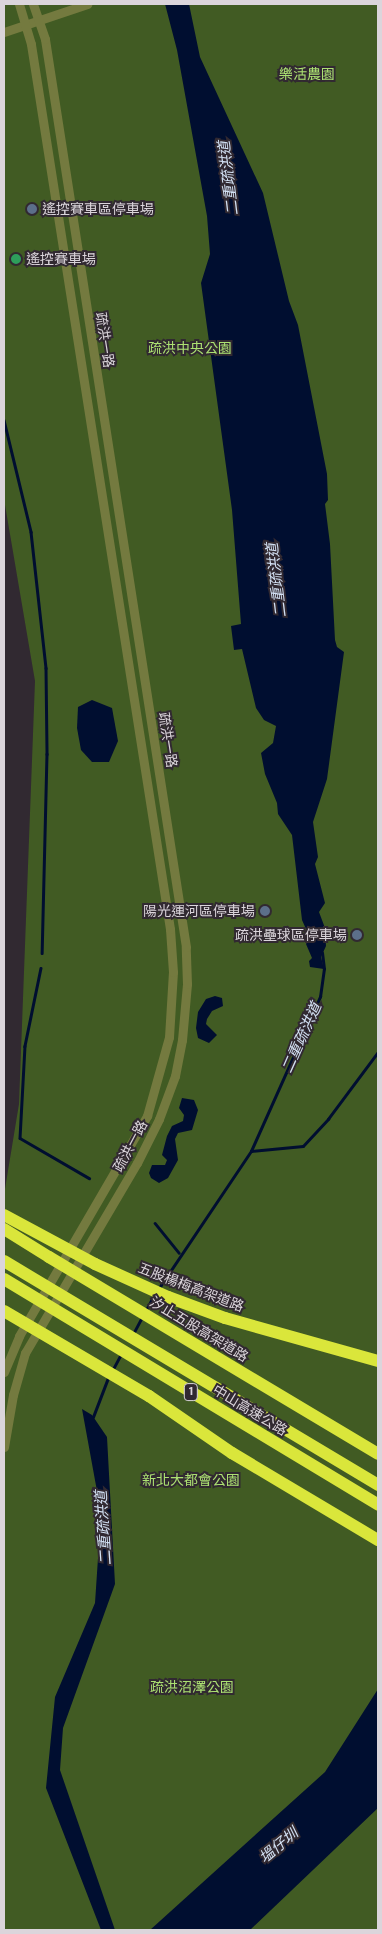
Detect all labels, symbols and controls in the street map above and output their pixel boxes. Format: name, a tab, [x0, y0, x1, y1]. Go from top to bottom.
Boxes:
park label: 樂活農園	[279, 66, 335, 82]
water label: 二重疏洪道	[215, 140, 243, 216]
place label: 遙控賽車區停車場	[42, 201, 154, 217]
marker: 遙控賽車區停車場	[26, 203, 38, 215]
place label: 遙控賽車場	[26, 251, 96, 267]
marker: 遙控賽車場	[10, 253, 22, 265]
street label: 疏洪一路	[92, 311, 118, 369]
park label: 疏洪中央公園	[148, 340, 232, 356]
water label: 二重疏洪道	[263, 542, 291, 618]
street label: 疏洪一路	[155, 711, 181, 769]
place label: 陽光運河區停車場	[143, 903, 255, 919]
marker: 陽光運河區停車場	[259, 905, 271, 917]
place label: 疏洪壘球區停車場	[235, 927, 347, 943]
marker: 疏洪壘球區停車場	[351, 929, 363, 941]
water label: 二重疏洪道	[279, 1000, 325, 1076]
street label: 疏洪一路	[109, 1117, 151, 1175]
street label: 五股楊梅高架道路	[136, 1259, 246, 1315]
street label: 汐止五股高架道路	[147, 1293, 251, 1365]
street label: 中山高速公路	[210, 1381, 290, 1439]
road number: 1	[184, 1382, 198, 1401]
park label: 新北大都會公園	[142, 1472, 240, 1488]
water label: 二重疏洪道	[92, 1490, 116, 1566]
park label: 疏洪沼澤公園	[150, 1679, 234, 1695]
water label: 塭仔圳	[256, 1825, 302, 1867]

